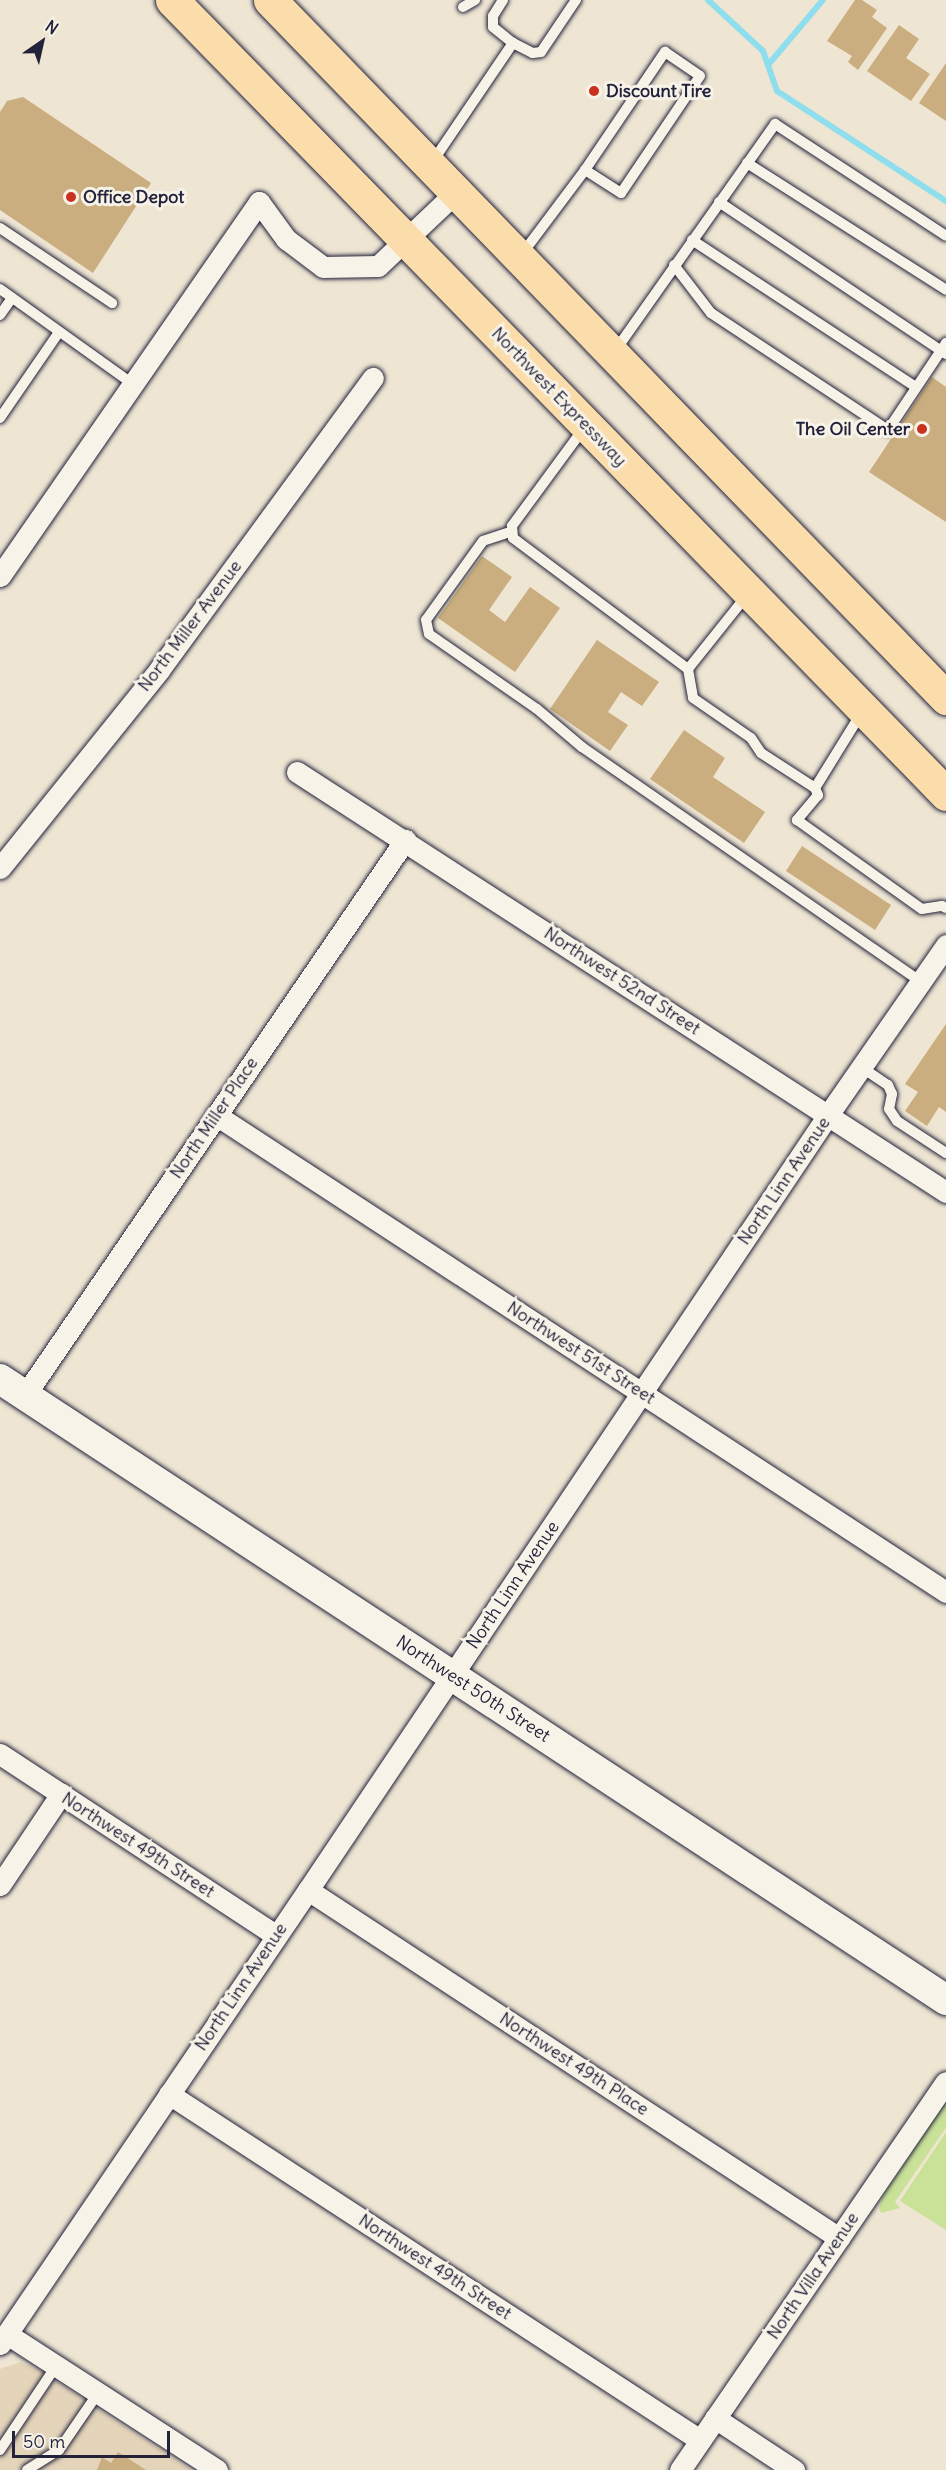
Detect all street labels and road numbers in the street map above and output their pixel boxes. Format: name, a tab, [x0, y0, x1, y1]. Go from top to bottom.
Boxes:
street label: Northwest Expressway	[487, 323, 631, 471]
street label: North Miller Avenue	[134, 556, 246, 696]
street label: Northwest 52nd Street	[540, 922, 704, 1040]
street label: North Miller Place	[165, 1053, 263, 1183]
street label: North Linn Avenue	[733, 1113, 835, 1249]
street label: Northwest 51st Street	[503, 1297, 659, 1409]
street label: North Linn Avenue	[462, 1517, 564, 1653]
street label: Northwest 50th Street	[392, 1631, 554, 1747]
street label: Northwest 49th Street	[57, 1787, 219, 1903]
street label: North Linn Avenue	[190, 1919, 292, 2055]
street label: Northwest 49th Place	[495, 2008, 653, 2120]
street label: North Villa Avenue	[762, 2208, 864, 2344]
street label: Northwest 49th Street	[354, 2209, 516, 2325]

